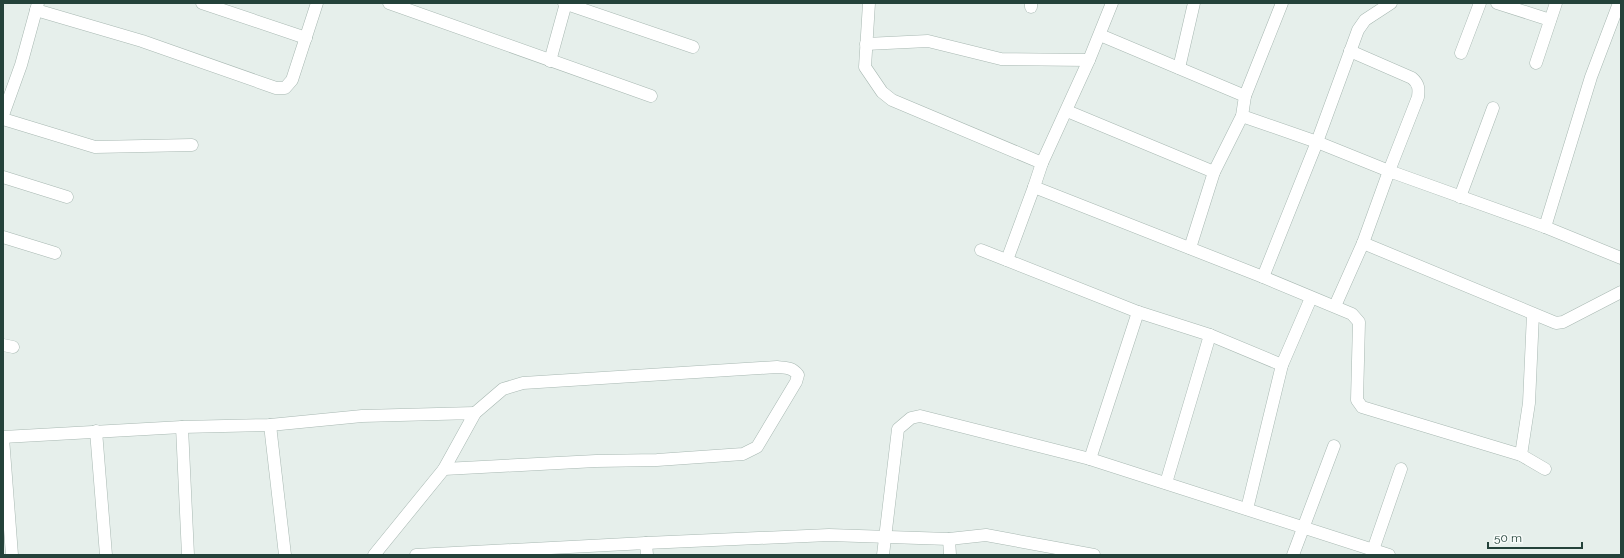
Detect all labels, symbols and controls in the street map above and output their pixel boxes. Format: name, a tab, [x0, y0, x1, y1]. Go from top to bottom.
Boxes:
scale bar	[1488, 524, 1582, 550]
text: 50 m	[1494, 531, 1522, 545]

